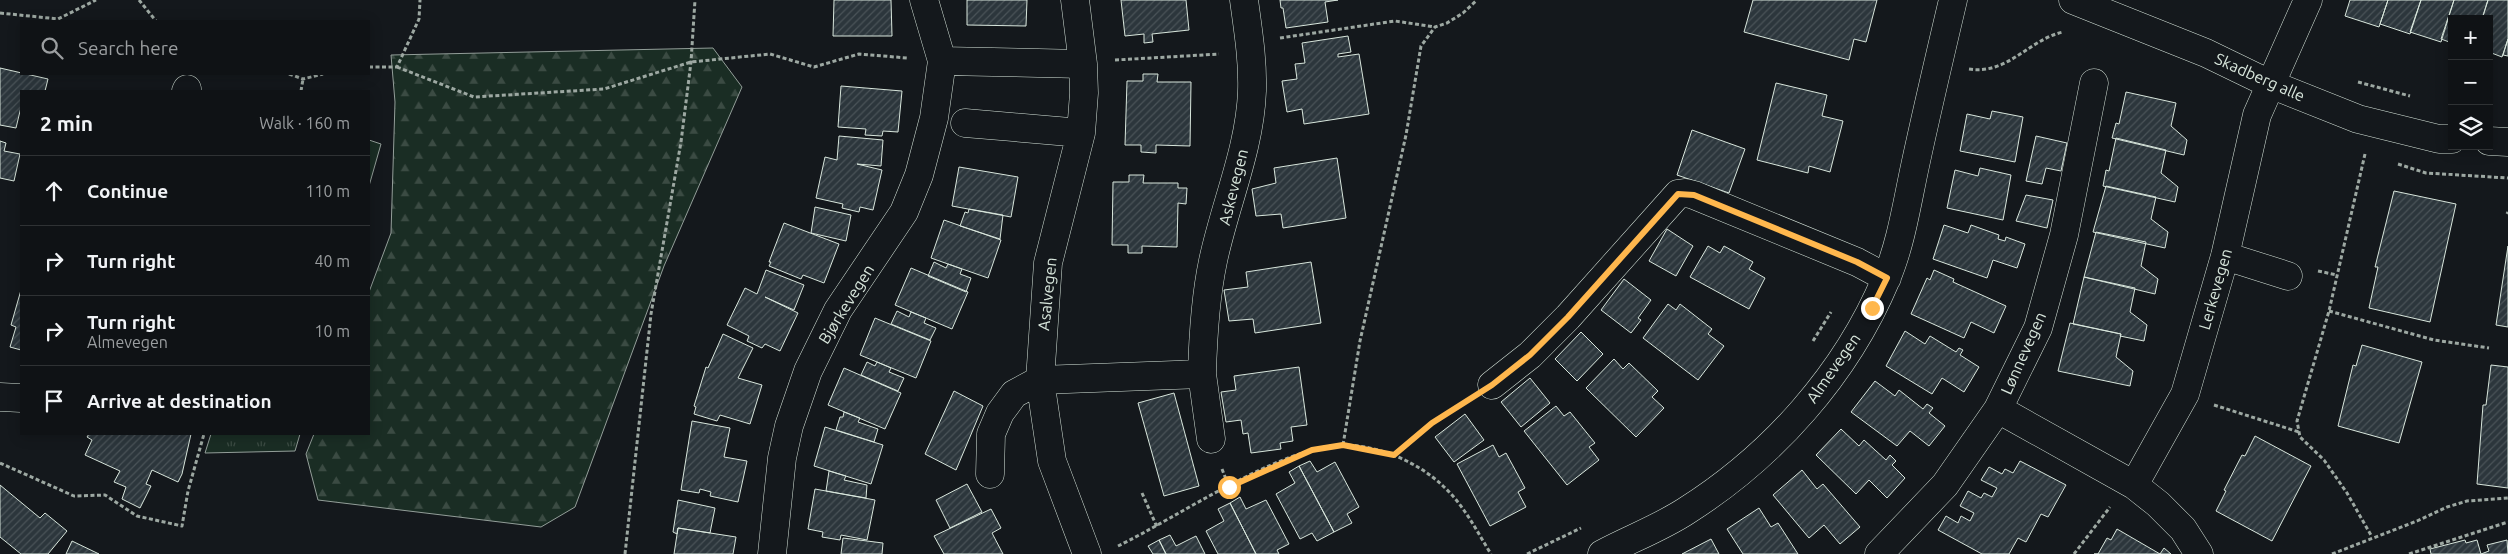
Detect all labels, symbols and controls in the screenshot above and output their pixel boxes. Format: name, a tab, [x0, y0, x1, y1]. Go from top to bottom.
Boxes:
map controls	[2448, 15, 2493, 150]
button: +	[2448, 15, 2493, 60]
search box	[20, 20, 370, 75]
icon: search	[38, 34, 66, 62]
text: Search here	[78, 37, 178, 59]
street label: Skadberg alle	[2212, 49, 2308, 105]
button: −	[2448, 60, 2493, 105]
button: layers	[2448, 105, 2493, 150]
text: 2 min	[40, 111, 93, 135]
text: Walk · 160 m	[259, 114, 350, 132]
street label: Askevegen	[1215, 147, 1251, 227]
icon: ahead	[40, 177, 68, 205]
text: Continue	[87, 180, 168, 202]
text: 110 m	[305, 182, 350, 200]
street label: Lerkevegen	[2195, 246, 2235, 332]
icon: right	[40, 247, 68, 275]
text: Turn right	[87, 250, 175, 272]
text: 40 m	[314, 252, 350, 270]
street label: Asalvegen	[1034, 256, 1060, 332]
street label: Bjørkevegen	[815, 261, 877, 347]
route end	[1861, 297, 1884, 320]
street label: Lønnevegen	[1997, 309, 2049, 397]
text: Turn right	[87, 311, 175, 333]
icon: right	[40, 317, 68, 345]
text: 10 m	[314, 322, 350, 340]
street label: Almevegen	[1802, 330, 1864, 406]
text: Almevegen	[87, 333, 168, 351]
icon: arrive	[40, 387, 68, 415]
text: Arrive at destination	[87, 390, 272, 412]
route start	[1218, 476, 1241, 499]

